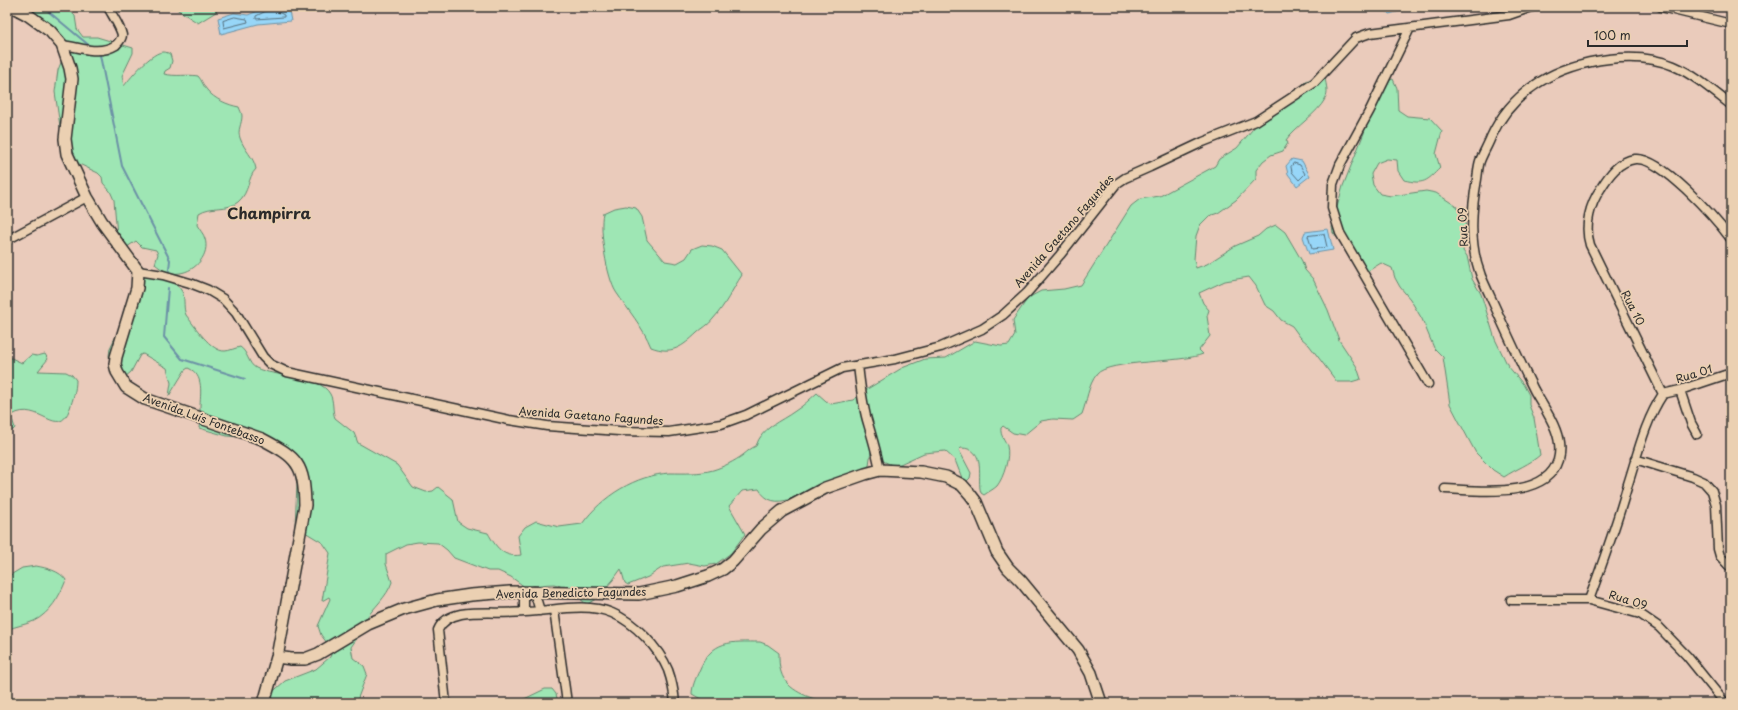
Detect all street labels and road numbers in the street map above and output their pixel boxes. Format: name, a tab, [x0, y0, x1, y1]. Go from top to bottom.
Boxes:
street label: Avenida Gaetano Fagundes	[1010, 170, 1118, 291]
street label: Rua 09	[1453, 207, 1472, 247]
street label: Rua 10	[1617, 287, 1650, 328]
street label: Rua 01	[1673, 360, 1714, 387]
street label: Avenida Luís Fontebasso	[141, 389, 267, 448]
street label: Avenida Gaetano Fagundes	[518, 402, 664, 429]
street label: Avenida Benedicto Fagundes	[496, 583, 646, 602]
street label: Rua 09	[1607, 586, 1650, 613]

